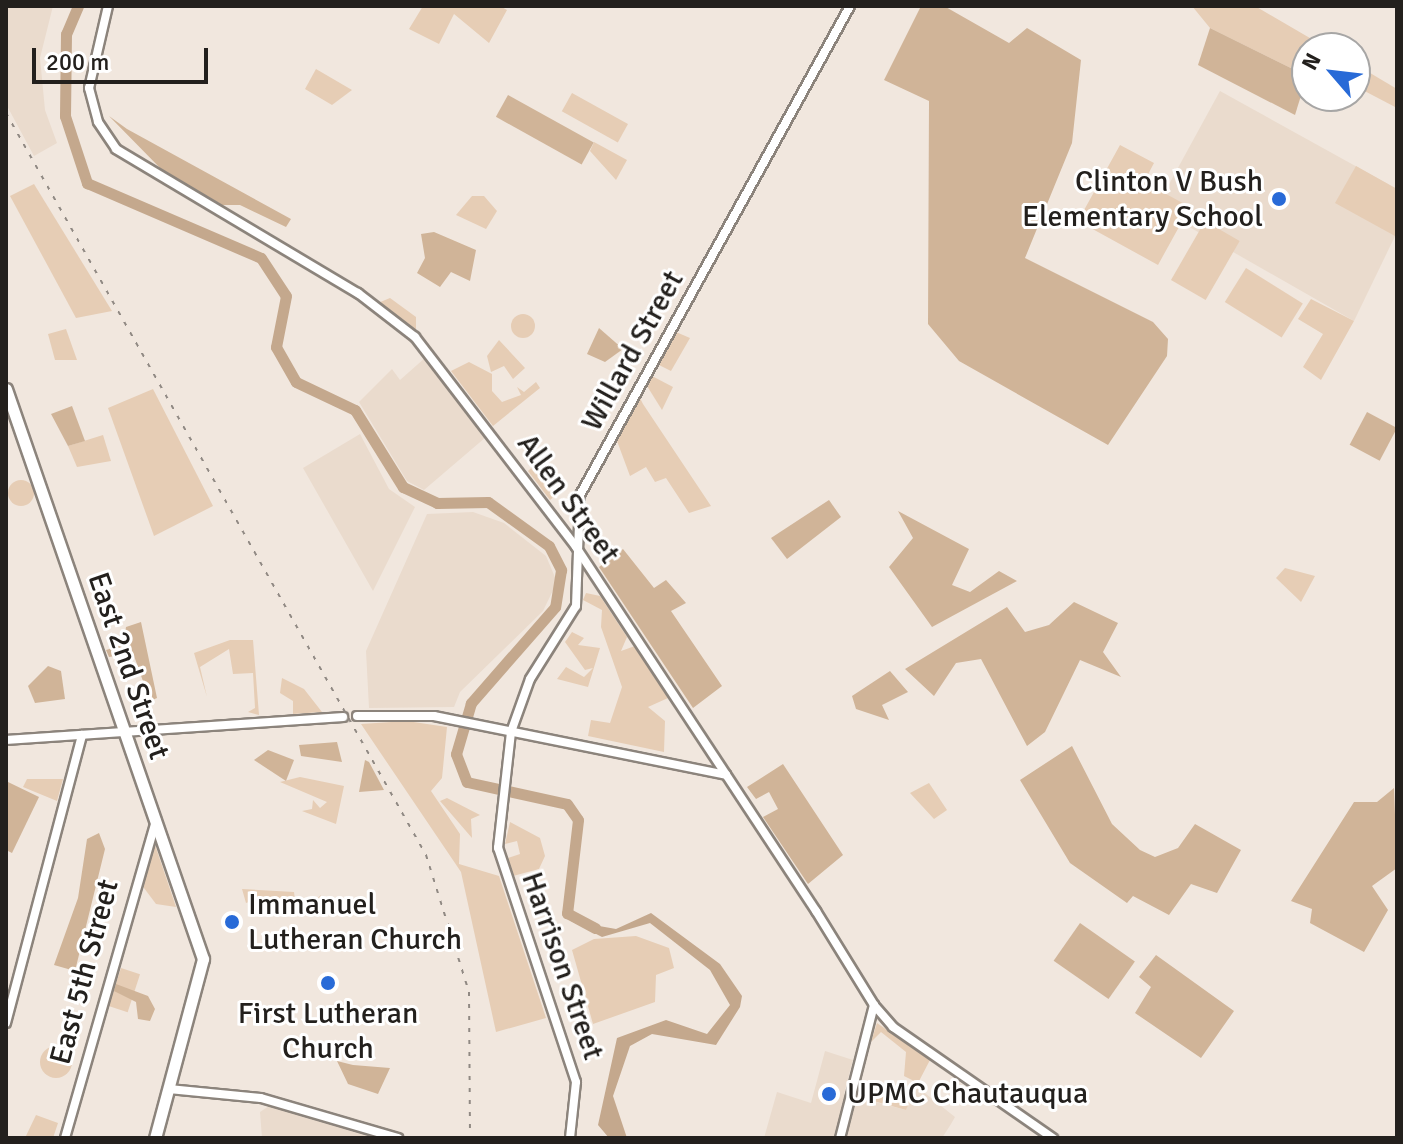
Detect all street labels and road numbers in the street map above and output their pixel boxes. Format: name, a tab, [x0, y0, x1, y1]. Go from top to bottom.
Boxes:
street label: Willard Street	[574, 265, 692, 437]
street label: Allen Street	[509, 427, 627, 571]
street label: East 2nd Street	[79, 568, 177, 764]
street label: Harrison Street	[513, 867, 611, 1065]
street label: East 5th Street	[43, 876, 127, 1068]

